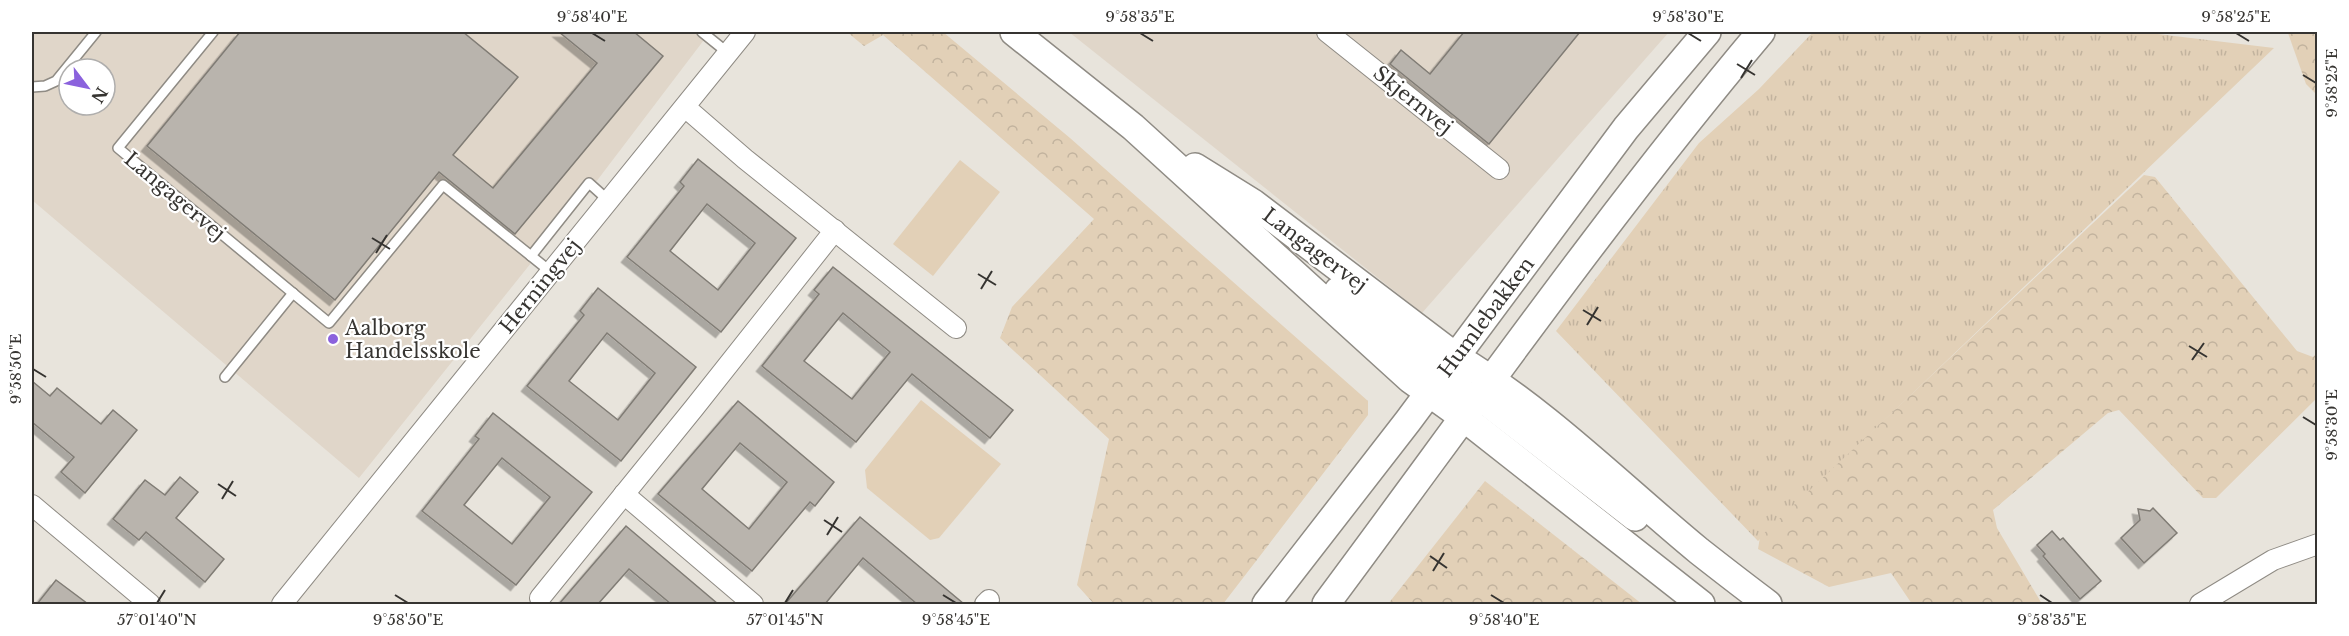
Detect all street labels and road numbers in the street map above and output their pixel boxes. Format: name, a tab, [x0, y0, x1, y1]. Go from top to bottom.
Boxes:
street label: Skjernvej	[1369, 61, 1457, 139]
street label: Langagervej	[120, 147, 230, 245]
street label: Langagervej	[1258, 203, 1372, 297]
street label: Herningvej	[495, 234, 585, 338]
street label: Humlebakken	[1433, 252, 1539, 382]

